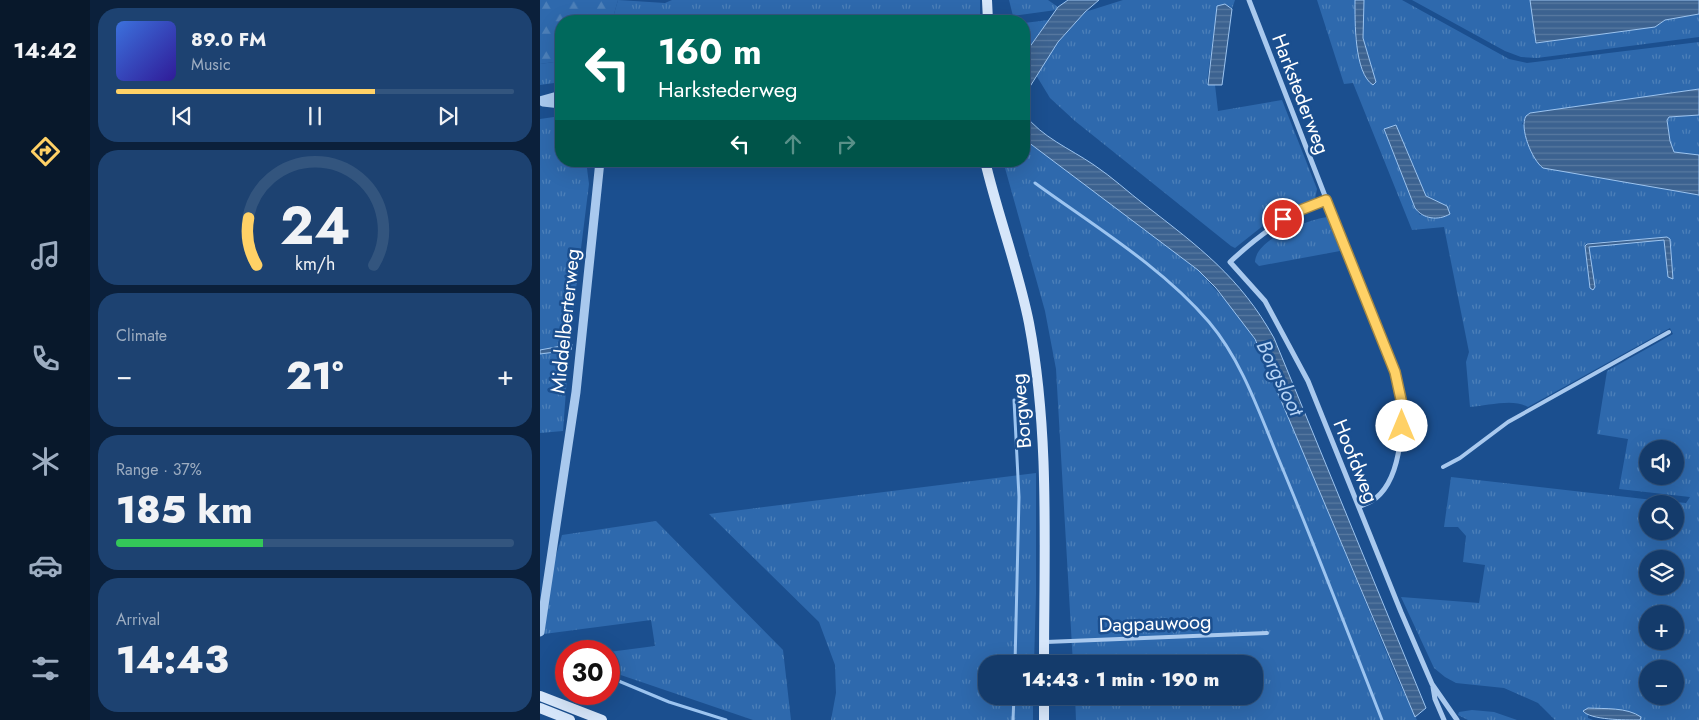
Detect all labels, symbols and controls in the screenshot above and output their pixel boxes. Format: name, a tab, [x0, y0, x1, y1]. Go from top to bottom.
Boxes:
text: 89.0 FM	[191, 26, 266, 53]
text: 160 m	[658, 27, 762, 77]
street label: Harkstederweg	[1264, 30, 1337, 159]
text: 14:42	[13, 34, 77, 66]
icon: left	[575, 35, 640, 100]
text: Music	[191, 53, 231, 76]
text: Harkstederweg	[658, 73, 798, 105]
icon: previous	[168, 102, 196, 130]
icon: pause	[301, 102, 329, 130]
icon: next	[434, 102, 462, 130]
icon: left	[726, 130, 754, 158]
icon: ahead	[779, 130, 807, 158]
icon: right	[832, 130, 860, 158]
icon: directions	[28, 134, 63, 169]
text: 24	[280, 188, 350, 264]
pin	[1262, 198, 1304, 240]
icon: arrive	[1269, 205, 1297, 233]
icon: music	[28, 238, 63, 273]
street label: Middelberterweg	[543, 247, 588, 395]
text: km/h	[295, 251, 335, 277]
text: Climate	[116, 324, 167, 347]
water label: Borgsloot	[1249, 335, 1312, 422]
icon: phone	[28, 341, 63, 376]
text: 21°	[286, 348, 343, 403]
text: −	[116, 355, 133, 396]
text: +	[497, 355, 514, 396]
street label: Borgweg	[1004, 372, 1039, 450]
position arrow	[1375, 399, 1427, 451]
street label: Hoofdweg	[1326, 415, 1386, 508]
map controls	[1639, 440, 1684, 705]
button: sound	[1639, 440, 1684, 485]
icon: climate	[28, 444, 63, 479]
text: Range · 37%	[116, 458, 202, 481]
text: 185 km	[116, 482, 253, 537]
button: search	[1639, 495, 1684, 540]
icon: car	[28, 548, 63, 583]
button: layers	[1639, 550, 1684, 595]
button: +	[1639, 605, 1684, 650]
street label: Dagpauwoog	[1098, 607, 1212, 640]
text: Arrival	[116, 608, 160, 631]
text: 14:43	[116, 632, 229, 687]
speed limit sign: 30	[555, 640, 620, 705]
icon: filters	[28, 651, 63, 686]
button: −	[1639, 660, 1684, 705]
text: 14:43 · 1 min · 190 m	[1022, 666, 1219, 693]

